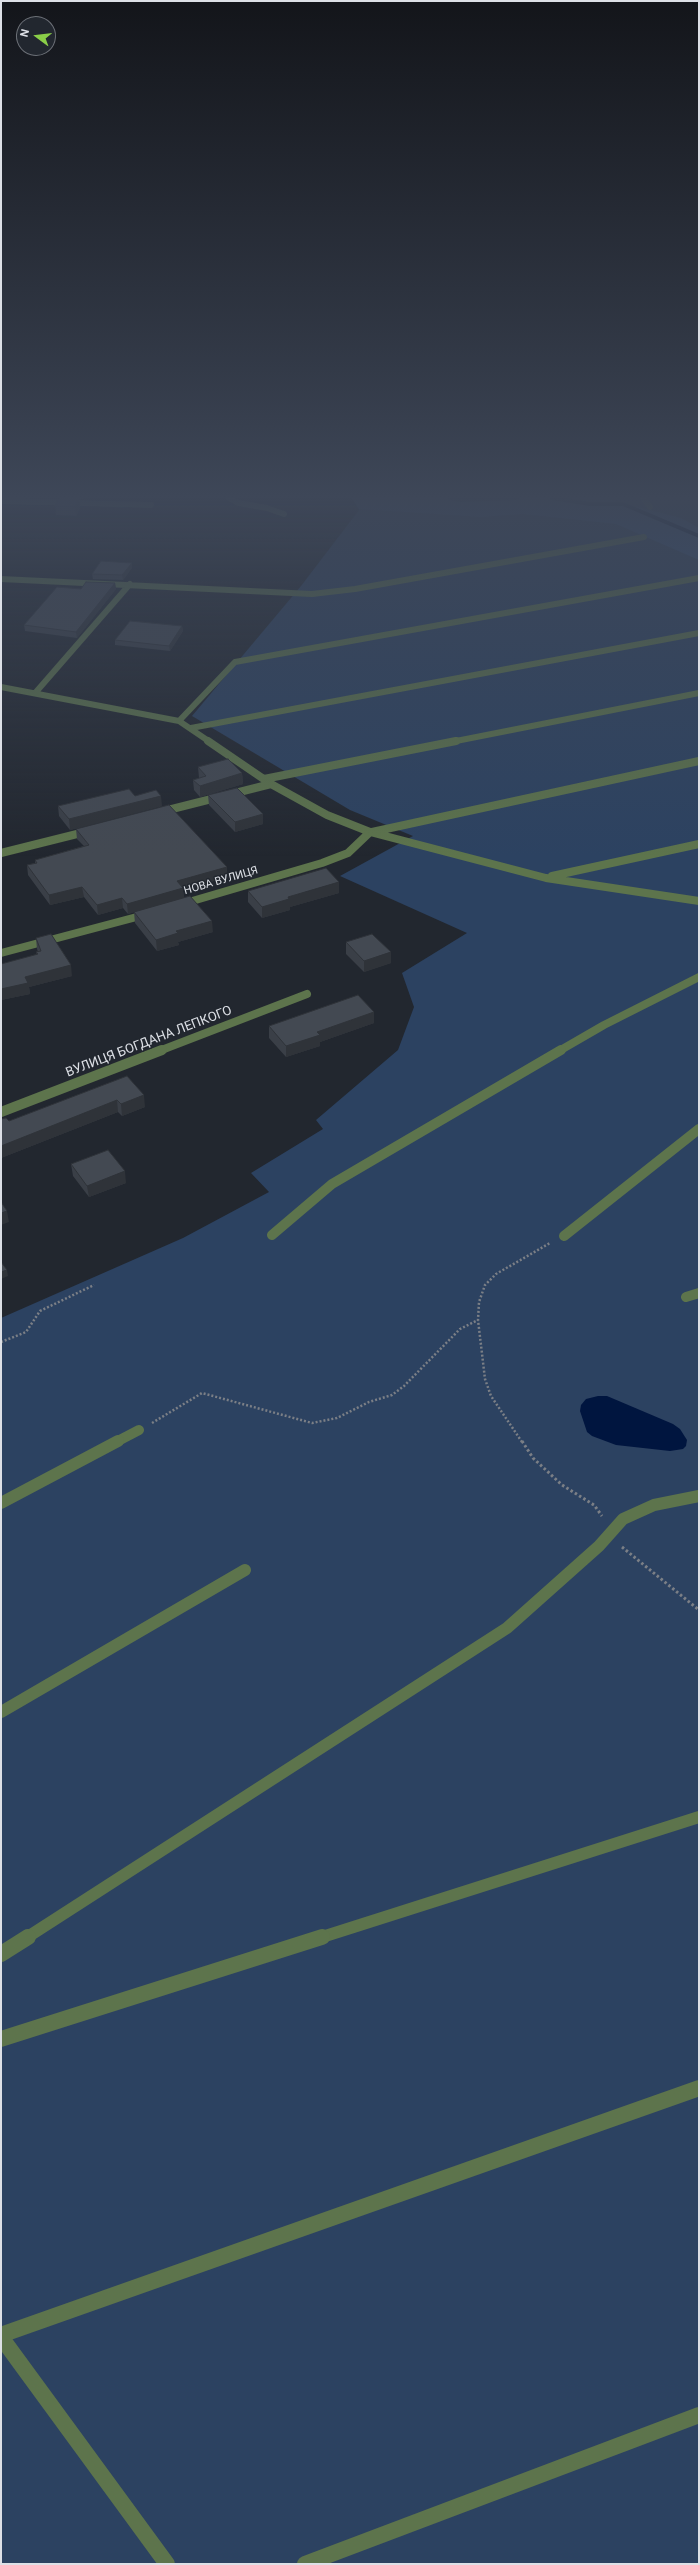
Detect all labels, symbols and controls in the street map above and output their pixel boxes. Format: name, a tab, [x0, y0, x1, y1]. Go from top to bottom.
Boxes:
north arrow	[16, 16, 56, 56]
text: N	[18, 28, 32, 38]
street label: НОВА ВУЛИЦЯ	[183, 864, 259, 898]
street label: ВУЛИЦЯ БОГДАНА ЛЕПКОГО	[64, 1003, 234, 1081]

